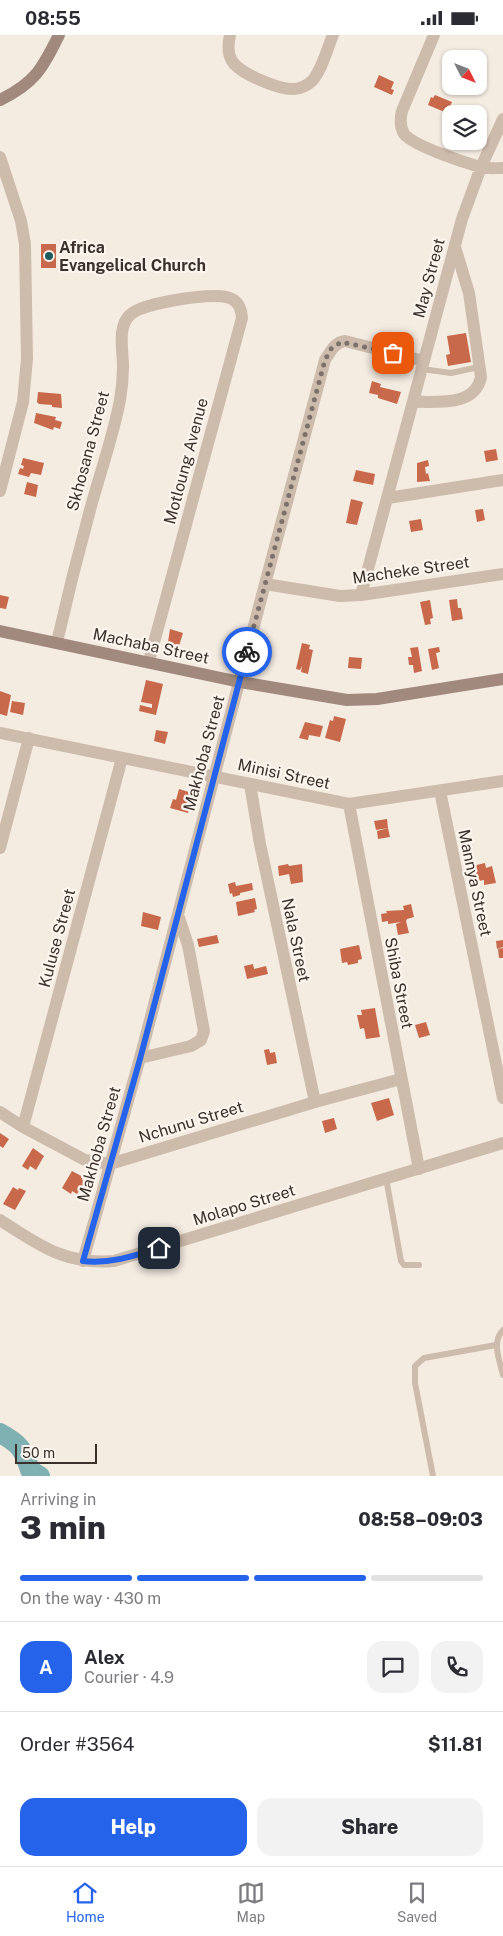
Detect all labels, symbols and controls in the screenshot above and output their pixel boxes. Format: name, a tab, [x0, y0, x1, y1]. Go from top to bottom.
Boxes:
text: 08:55	[25, 7, 81, 29]
north arrow	[442, 50, 488, 95]
map controls	[442, 50, 487, 150]
button: layers	[442, 105, 487, 150]
street label: May Street	[409, 236, 449, 320]
place label: Africa Evangelical Church	[59, 238, 206, 275]
marker: Africa Evangelical Church	[43, 250, 55, 262]
pin	[372, 332, 414, 374]
icon: bag	[379, 339, 407, 367]
street label: Skhosana Street	[63, 389, 113, 513]
street label: Motloung Avenue	[160, 396, 212, 526]
street label: Macheke Street	[351, 552, 471, 588]
street label: Machaba Street	[91, 624, 211, 668]
courier	[222, 627, 272, 677]
icon: bike	[233, 638, 261, 666]
street label: Makhoba Street	[179, 693, 229, 813]
street label: Minisi Street	[236, 755, 332, 793]
street label: Mannya Street	[454, 828, 496, 938]
street label: Kuluse Street	[35, 887, 79, 989]
street label: Nala Street	[278, 896, 314, 984]
street label: Shiba Street	[381, 936, 417, 1030]
street label: Makhoba Street	[73, 1084, 125, 1204]
street label: Nchunu Street	[136, 1097, 246, 1147]
street label: Molapo Street	[191, 1180, 297, 1230]
pin	[138, 1227, 180, 1269]
icon: home	[145, 1234, 173, 1262]
scale bar	[15, 1441, 98, 1464]
text: 50 m	[22, 1445, 55, 1461]
text: Arriving in	[20, 1490, 96, 1509]
text: 08:58–09:03	[358, 1508, 483, 1530]
text: 3 min	[20, 1509, 106, 1546]
text: On the way · 430 m	[20, 1589, 161, 1608]
button: chat	[367, 1641, 419, 1693]
button: phone	[431, 1641, 483, 1693]
text: Alex	[84, 1646, 125, 1668]
text: A	[39, 1656, 53, 1678]
text: Courier · 4.9	[84, 1668, 174, 1687]
text: Order #3564	[20, 1733, 135, 1755]
text: $11.81	[428, 1733, 483, 1755]
button: Help	[20, 1798, 247, 1856]
button: Share	[257, 1798, 483, 1856]
tab: Home	[66, 1879, 105, 1925]
tab: Map	[237, 1879, 265, 1925]
tab: Saved	[397, 1879, 437, 1925]

